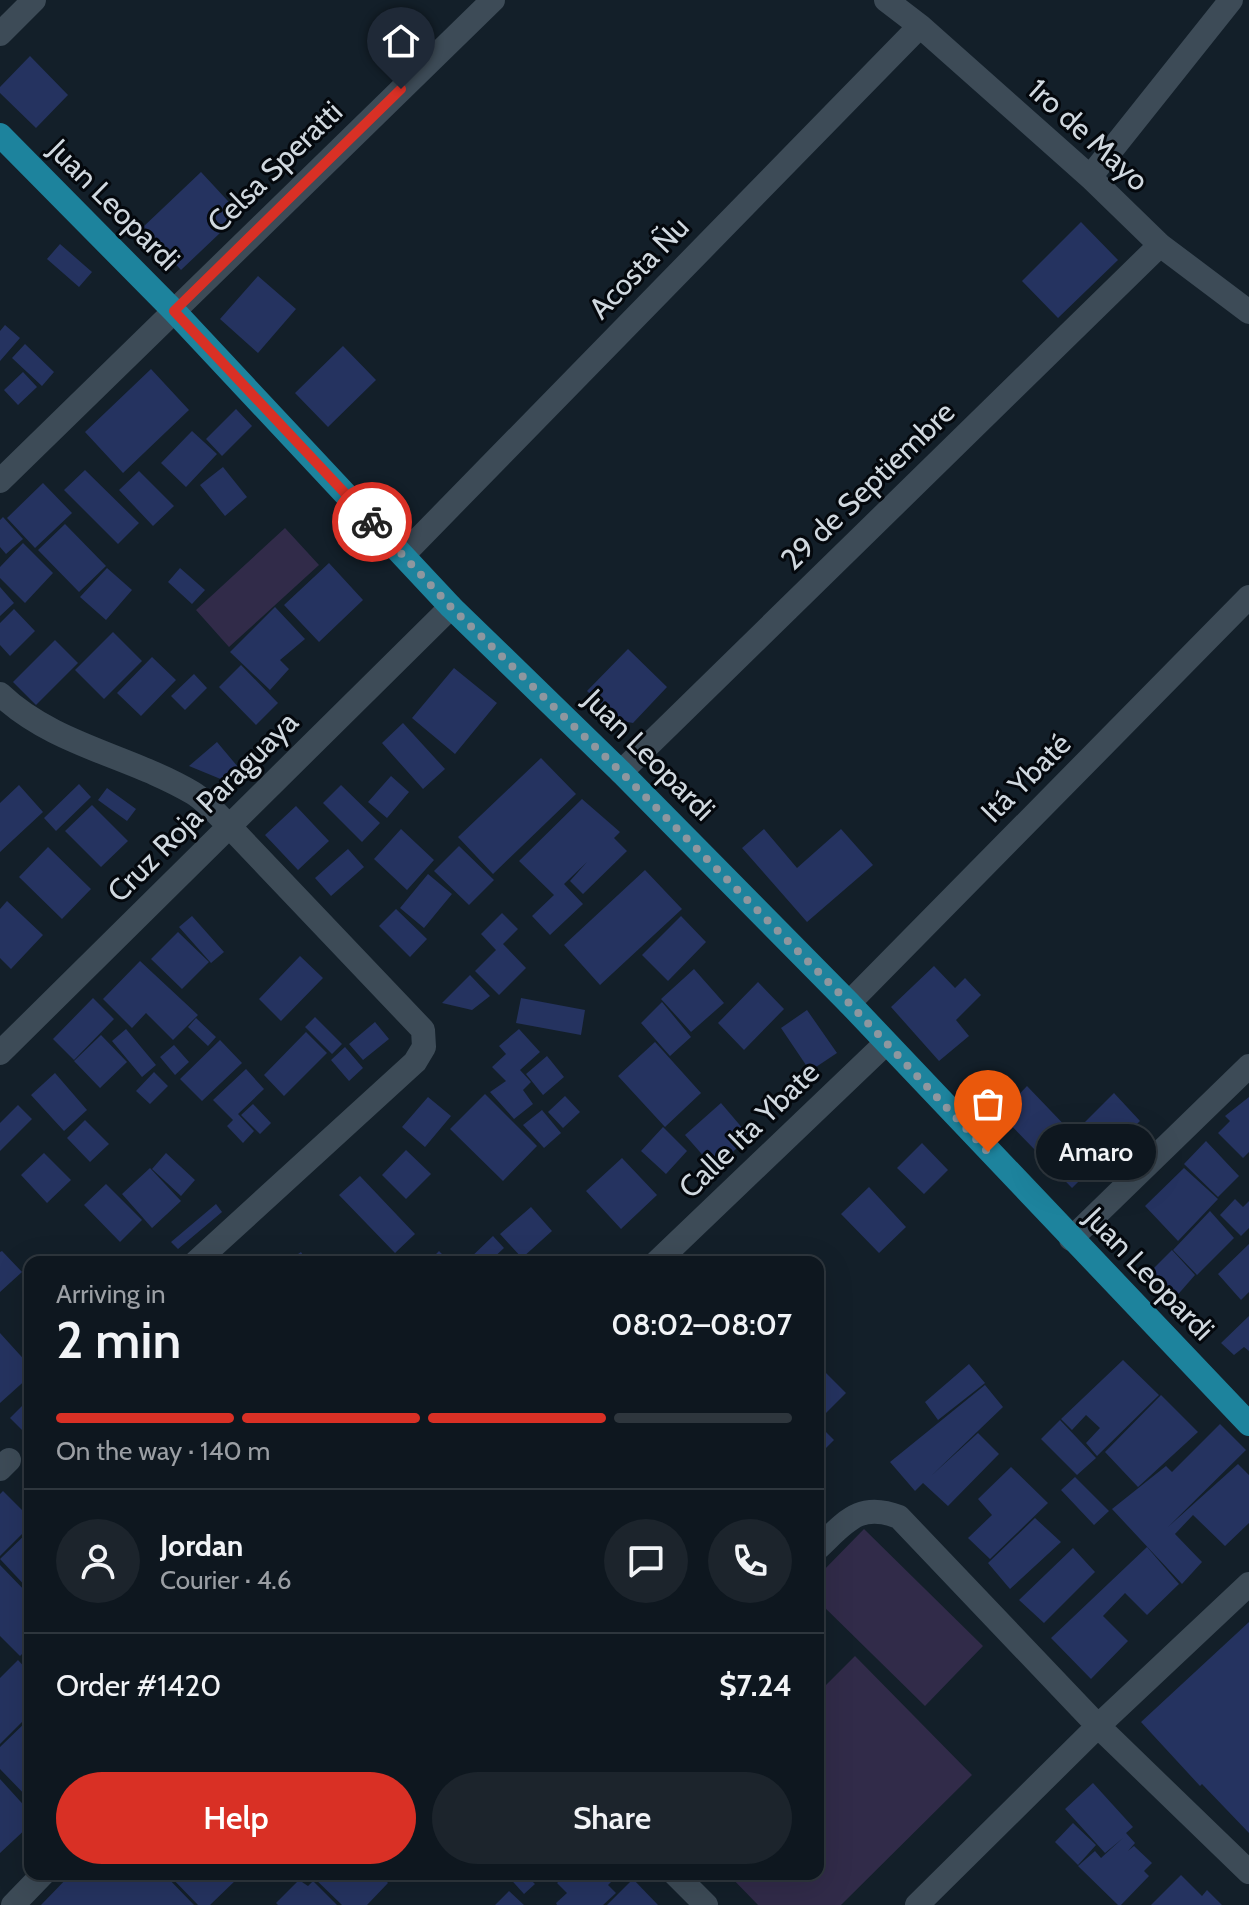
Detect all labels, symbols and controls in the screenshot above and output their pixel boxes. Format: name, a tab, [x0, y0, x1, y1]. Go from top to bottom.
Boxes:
pin	[367, 7, 435, 89]
icon: home	[379, 19, 423, 63]
street label: 1ro de Mayo	[1020, 71, 1157, 199]
street label: Celsa Speratti	[199, 93, 350, 240]
street label: Juan Leopardi	[40, 130, 188, 278]
street label: Acosta Ñu	[581, 209, 696, 327]
street label: 29 de Septiembre	[773, 394, 962, 578]
courier	[332, 482, 412, 562]
icon: bike	[350, 500, 394, 544]
street label: Juan Leopardi	[575, 680, 723, 828]
street label: Cruz Roja Paraguaya	[100, 703, 306, 910]
street label: Itá Ybaté	[973, 725, 1078, 830]
street label: Calle Ita Ybate	[671, 1054, 827, 1206]
pin	[954, 1070, 1022, 1152]
icon: bag	[966, 1082, 1010, 1126]
callout: Amaro	[1036, 1124, 1156, 1180]
text: Amaro	[1059, 1136, 1133, 1168]
street label: Juan Leopardi	[1076, 1199, 1222, 1348]
text: Arriving in	[56, 1278, 166, 1310]
text: 08:02–08:07	[611, 1306, 792, 1343]
text: 2 min	[56, 1308, 181, 1371]
text: On the way · 140 m	[56, 1435, 270, 1467]
button: person	[56, 1519, 140, 1603]
button: chat	[604, 1519, 688, 1603]
button: phone	[708, 1519, 792, 1603]
text: Jordan	[160, 1527, 243, 1564]
text: Courier · 4.6	[160, 1564, 292, 1596]
text: Order #1420	[56, 1667, 221, 1704]
text: $7.24	[719, 1667, 792, 1704]
button: Help	[56, 1772, 416, 1864]
button: Share	[432, 1772, 792, 1864]

